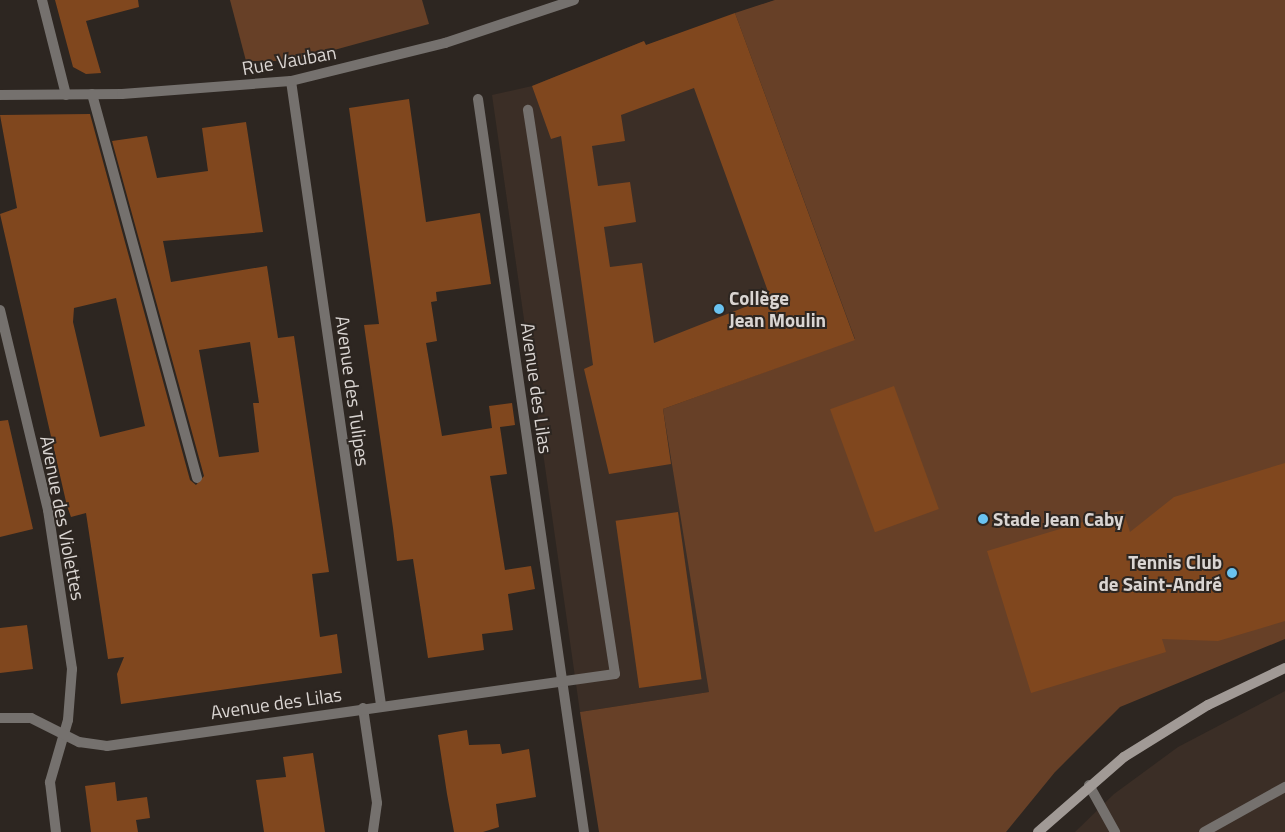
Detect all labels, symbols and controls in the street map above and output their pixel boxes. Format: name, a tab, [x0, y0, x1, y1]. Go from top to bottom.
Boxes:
street label: Rue Vauban	[240, 40, 338, 80]
place label: Collège Jean Moulin	[729, 287, 826, 331]
marker: Collège Jean Moulin	[713, 303, 725, 315]
street label: Avenue des Tulipes	[331, 314, 375, 468]
street label: Avenue des Lilas	[517, 321, 557, 455]
street label: Avenue des Violettes	[36, 434, 90, 602]
place label: Stade Jean Caby	[993, 508, 1124, 530]
marker: Stade Jean Caby	[977, 513, 989, 525]
place label: Tennis Club de Saint-André	[1098, 551, 1222, 595]
marker: Tennis Club de Saint-André	[1226, 567, 1238, 579]
street label: Avenue des Lilas	[209, 683, 343, 723]

